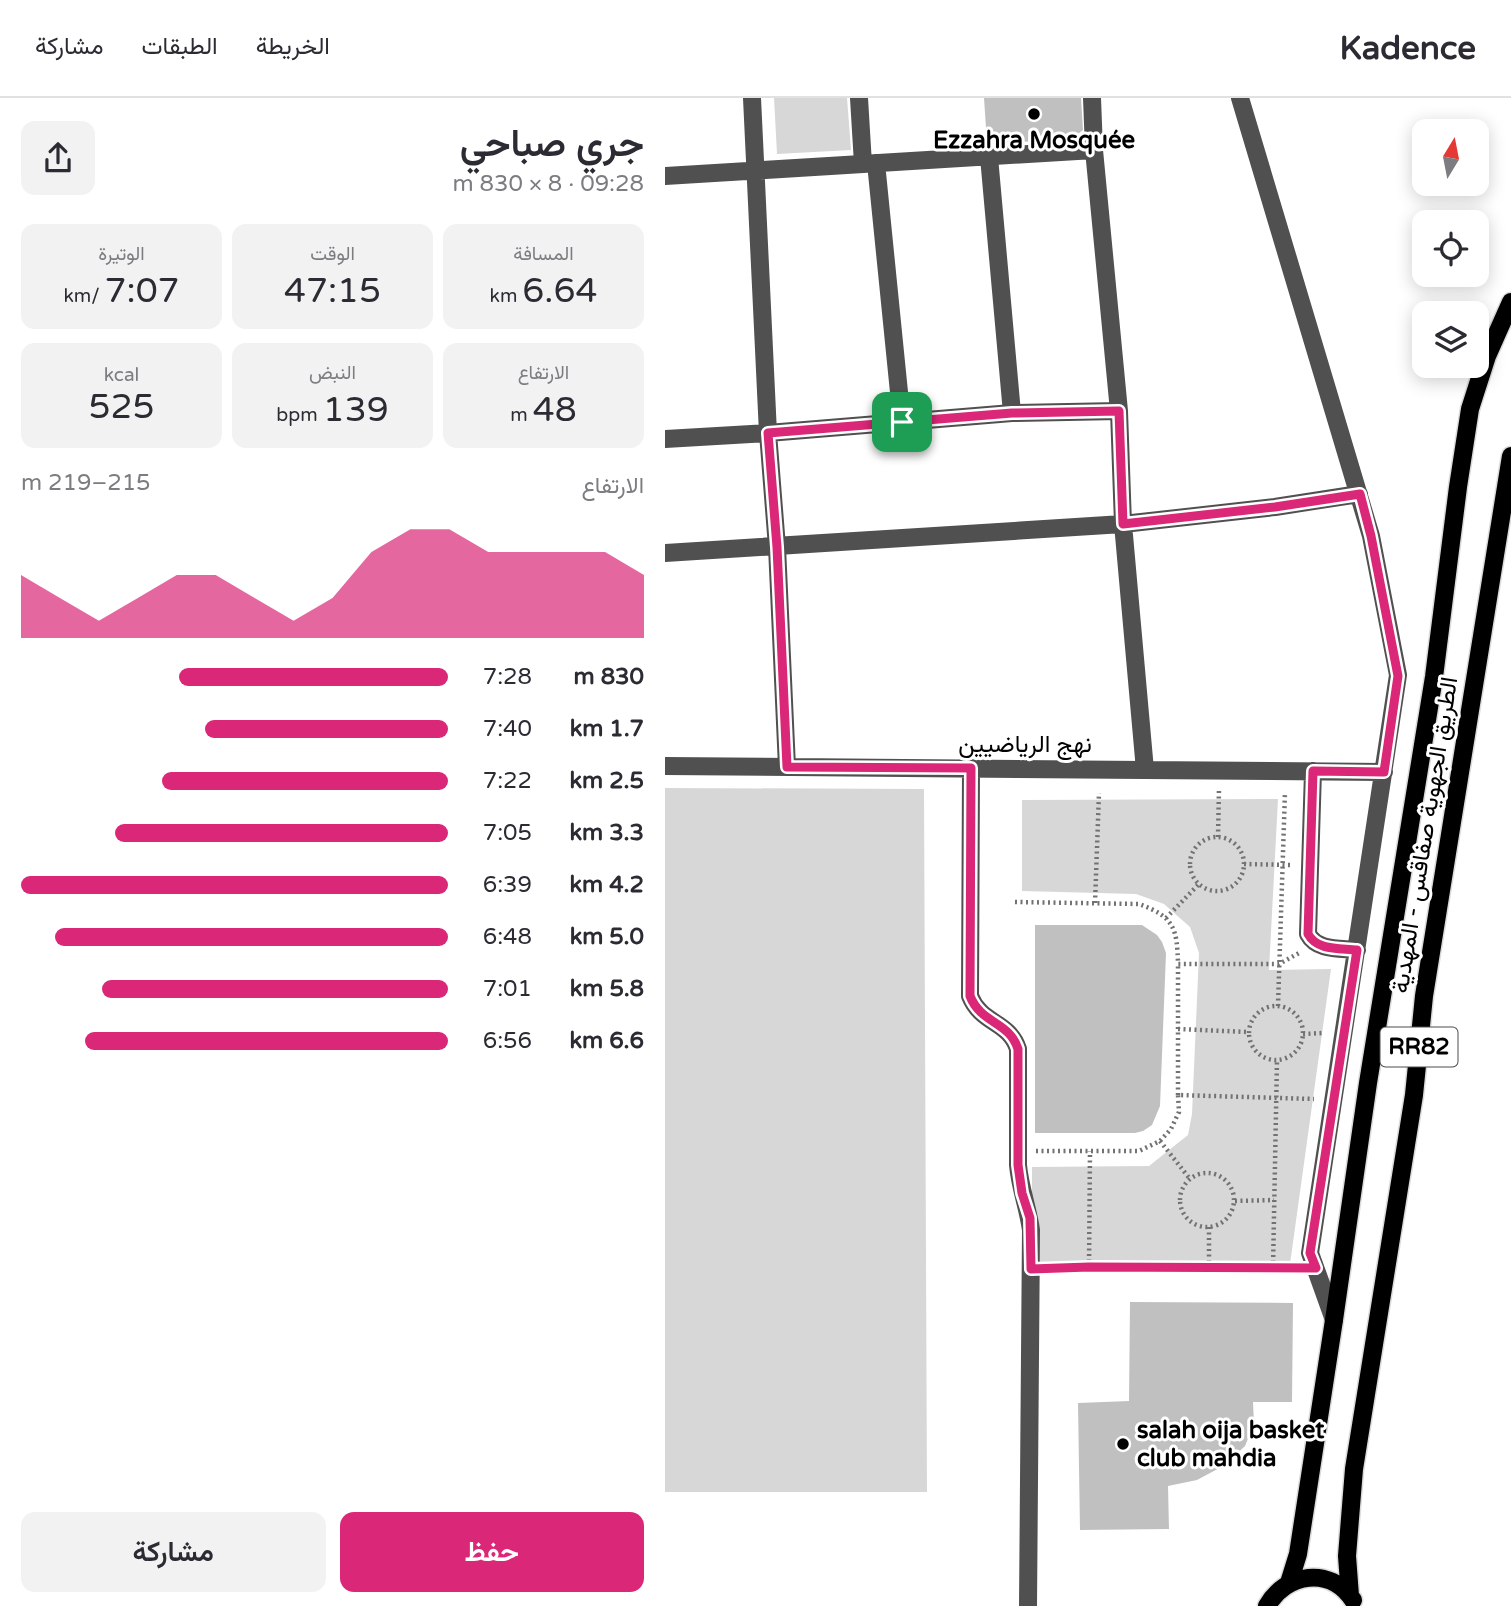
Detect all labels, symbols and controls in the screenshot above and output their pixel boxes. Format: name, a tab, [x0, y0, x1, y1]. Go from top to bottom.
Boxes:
text: Kadence	[1340, 29, 1476, 68]
text: مشاركة	[35, 32, 103, 61]
text: الطبقات	[141, 32, 218, 61]
text: الخريطة	[256, 32, 330, 61]
marker: Ezzahra Mosquée	[1026, 106, 1042, 122]
north arrow	[1412, 119, 1489, 196]
map controls	[1412, 119, 1489, 378]
button: share	[21, 121, 95, 195]
text: جري صباحي	[460, 121, 644, 167]
place label: Ezzahra Mosquée	[933, 126, 1135, 155]
text: 09:28 · 8 × 830 m	[452, 170, 644, 198]
button: locate	[1412, 210, 1489, 287]
text: الوتيرة	[98, 243, 145, 265]
text: الوقت	[310, 243, 355, 265]
text: المسافة	[513, 243, 574, 265]
text: 7:07	[105, 270, 180, 312]
text: 47:15	[284, 270, 381, 312]
text: 6.64	[522, 270, 597, 312]
text: /km	[63, 285, 105, 307]
text: km	[490, 285, 522, 307]
button: layers	[1412, 301, 1489, 378]
text: النبض	[309, 362, 356, 384]
text: الارتفاع	[518, 362, 569, 384]
text: kcal	[104, 364, 139, 386]
text: 525	[89, 386, 154, 428]
text: 139	[323, 389, 389, 431]
text: 48	[533, 389, 577, 431]
pin	[872, 392, 932, 452]
icon: arrive	[883, 403, 921, 441]
text: bpm	[276, 404, 323, 426]
text: m	[510, 404, 533, 426]
text: 215–219 m	[21, 469, 151, 497]
text: الارتفاع	[582, 472, 644, 500]
text: 7:28	[483, 663, 532, 691]
text: 830 m	[574, 663, 644, 691]
street label: الطريق الجهوية صفاقس - المهدية	[1386, 675, 1464, 995]
text: 7:40	[483, 715, 532, 743]
text: 1.7 km	[570, 715, 644, 743]
street label: نهج الرياضيين	[958, 730, 1092, 761]
text: 7:22	[483, 767, 532, 795]
text: 2.5 km	[569, 767, 644, 795]
text: 7:05	[483, 819, 532, 847]
text: 3.3 km	[569, 819, 644, 847]
text: 6:39	[483, 871, 532, 899]
text: 4.2 km	[569, 871, 644, 899]
text: 6:48	[483, 923, 532, 951]
text: 5.0 km	[570, 923, 644, 951]
text: 7:01	[483, 975, 532, 1003]
text: 5.8 km	[570, 975, 644, 1003]
text: 6:56	[483, 1027, 532, 1055]
text: 6.6 km	[569, 1027, 644, 1055]
road number: RR82	[1381, 1028, 1457, 1066]
place label: salah oija basket club mahdia	[1137, 1416, 1325, 1473]
marker: salah oija basket club mahdia	[1115, 1436, 1131, 1452]
button: مشاركة	[21, 1512, 326, 1592]
button: حفظ	[340, 1512, 644, 1592]

